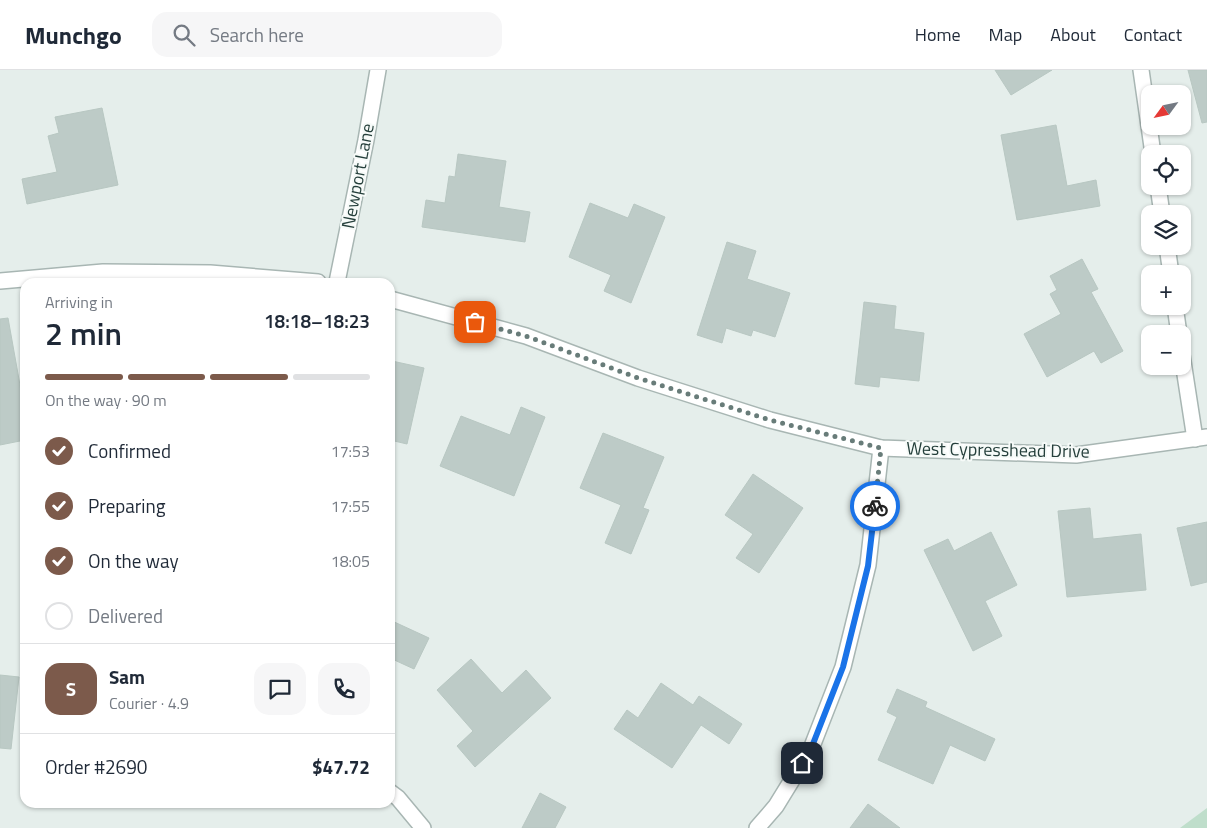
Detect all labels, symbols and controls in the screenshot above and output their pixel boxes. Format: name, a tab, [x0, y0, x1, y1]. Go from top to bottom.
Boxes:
search box	[152, 12, 502, 57]
text: Munchgo	[25, 17, 122, 53]
text: Search here	[210, 20, 304, 49]
icon: search	[170, 21, 198, 49]
text: Home	[915, 21, 961, 48]
text: Map	[989, 21, 1022, 48]
text: About	[1050, 21, 1096, 48]
text: Contact	[1124, 21, 1182, 48]
north arrow	[1141, 85, 1191, 135]
map controls	[1141, 85, 1191, 375]
street label: Newport Lane	[334, 121, 381, 231]
button: locate	[1141, 145, 1191, 195]
button: layers	[1141, 205, 1191, 255]
button: +	[1141, 265, 1191, 315]
text: Arriving in	[45, 290, 113, 314]
pin	[454, 301, 496, 343]
text: 18:18–18:23	[264, 306, 370, 335]
icon: bag	[461, 308, 489, 336]
text: 2 min	[45, 309, 122, 357]
button: −	[1141, 325, 1191, 375]
text: On the way · 90 m	[45, 388, 167, 412]
street label: West Cypresshead Drive	[906, 434, 1090, 465]
text: Confirmed	[88, 436, 171, 465]
icon: check	[45, 437, 73, 465]
text: 17:53	[331, 439, 370, 463]
courier	[850, 481, 900, 531]
text: Preparing	[88, 491, 165, 520]
icon: check	[45, 492, 73, 520]
icon: bike	[861, 492, 889, 520]
text: 17:55	[331, 494, 370, 518]
text: On the way	[88, 546, 179, 575]
icon: check	[45, 547, 73, 575]
text: 18:05	[331, 549, 370, 573]
text: Delivered	[88, 601, 163, 630]
text: Sam	[109, 662, 145, 691]
button: chat	[254, 663, 306, 715]
button: phone	[318, 663, 370, 715]
text: S	[66, 674, 76, 703]
text: Courier · 4.9	[109, 691, 189, 715]
pin	[781, 742, 823, 784]
icon: home	[788, 749, 816, 777]
text: Order #2690	[45, 752, 147, 781]
text: $47.72	[312, 752, 370, 781]

